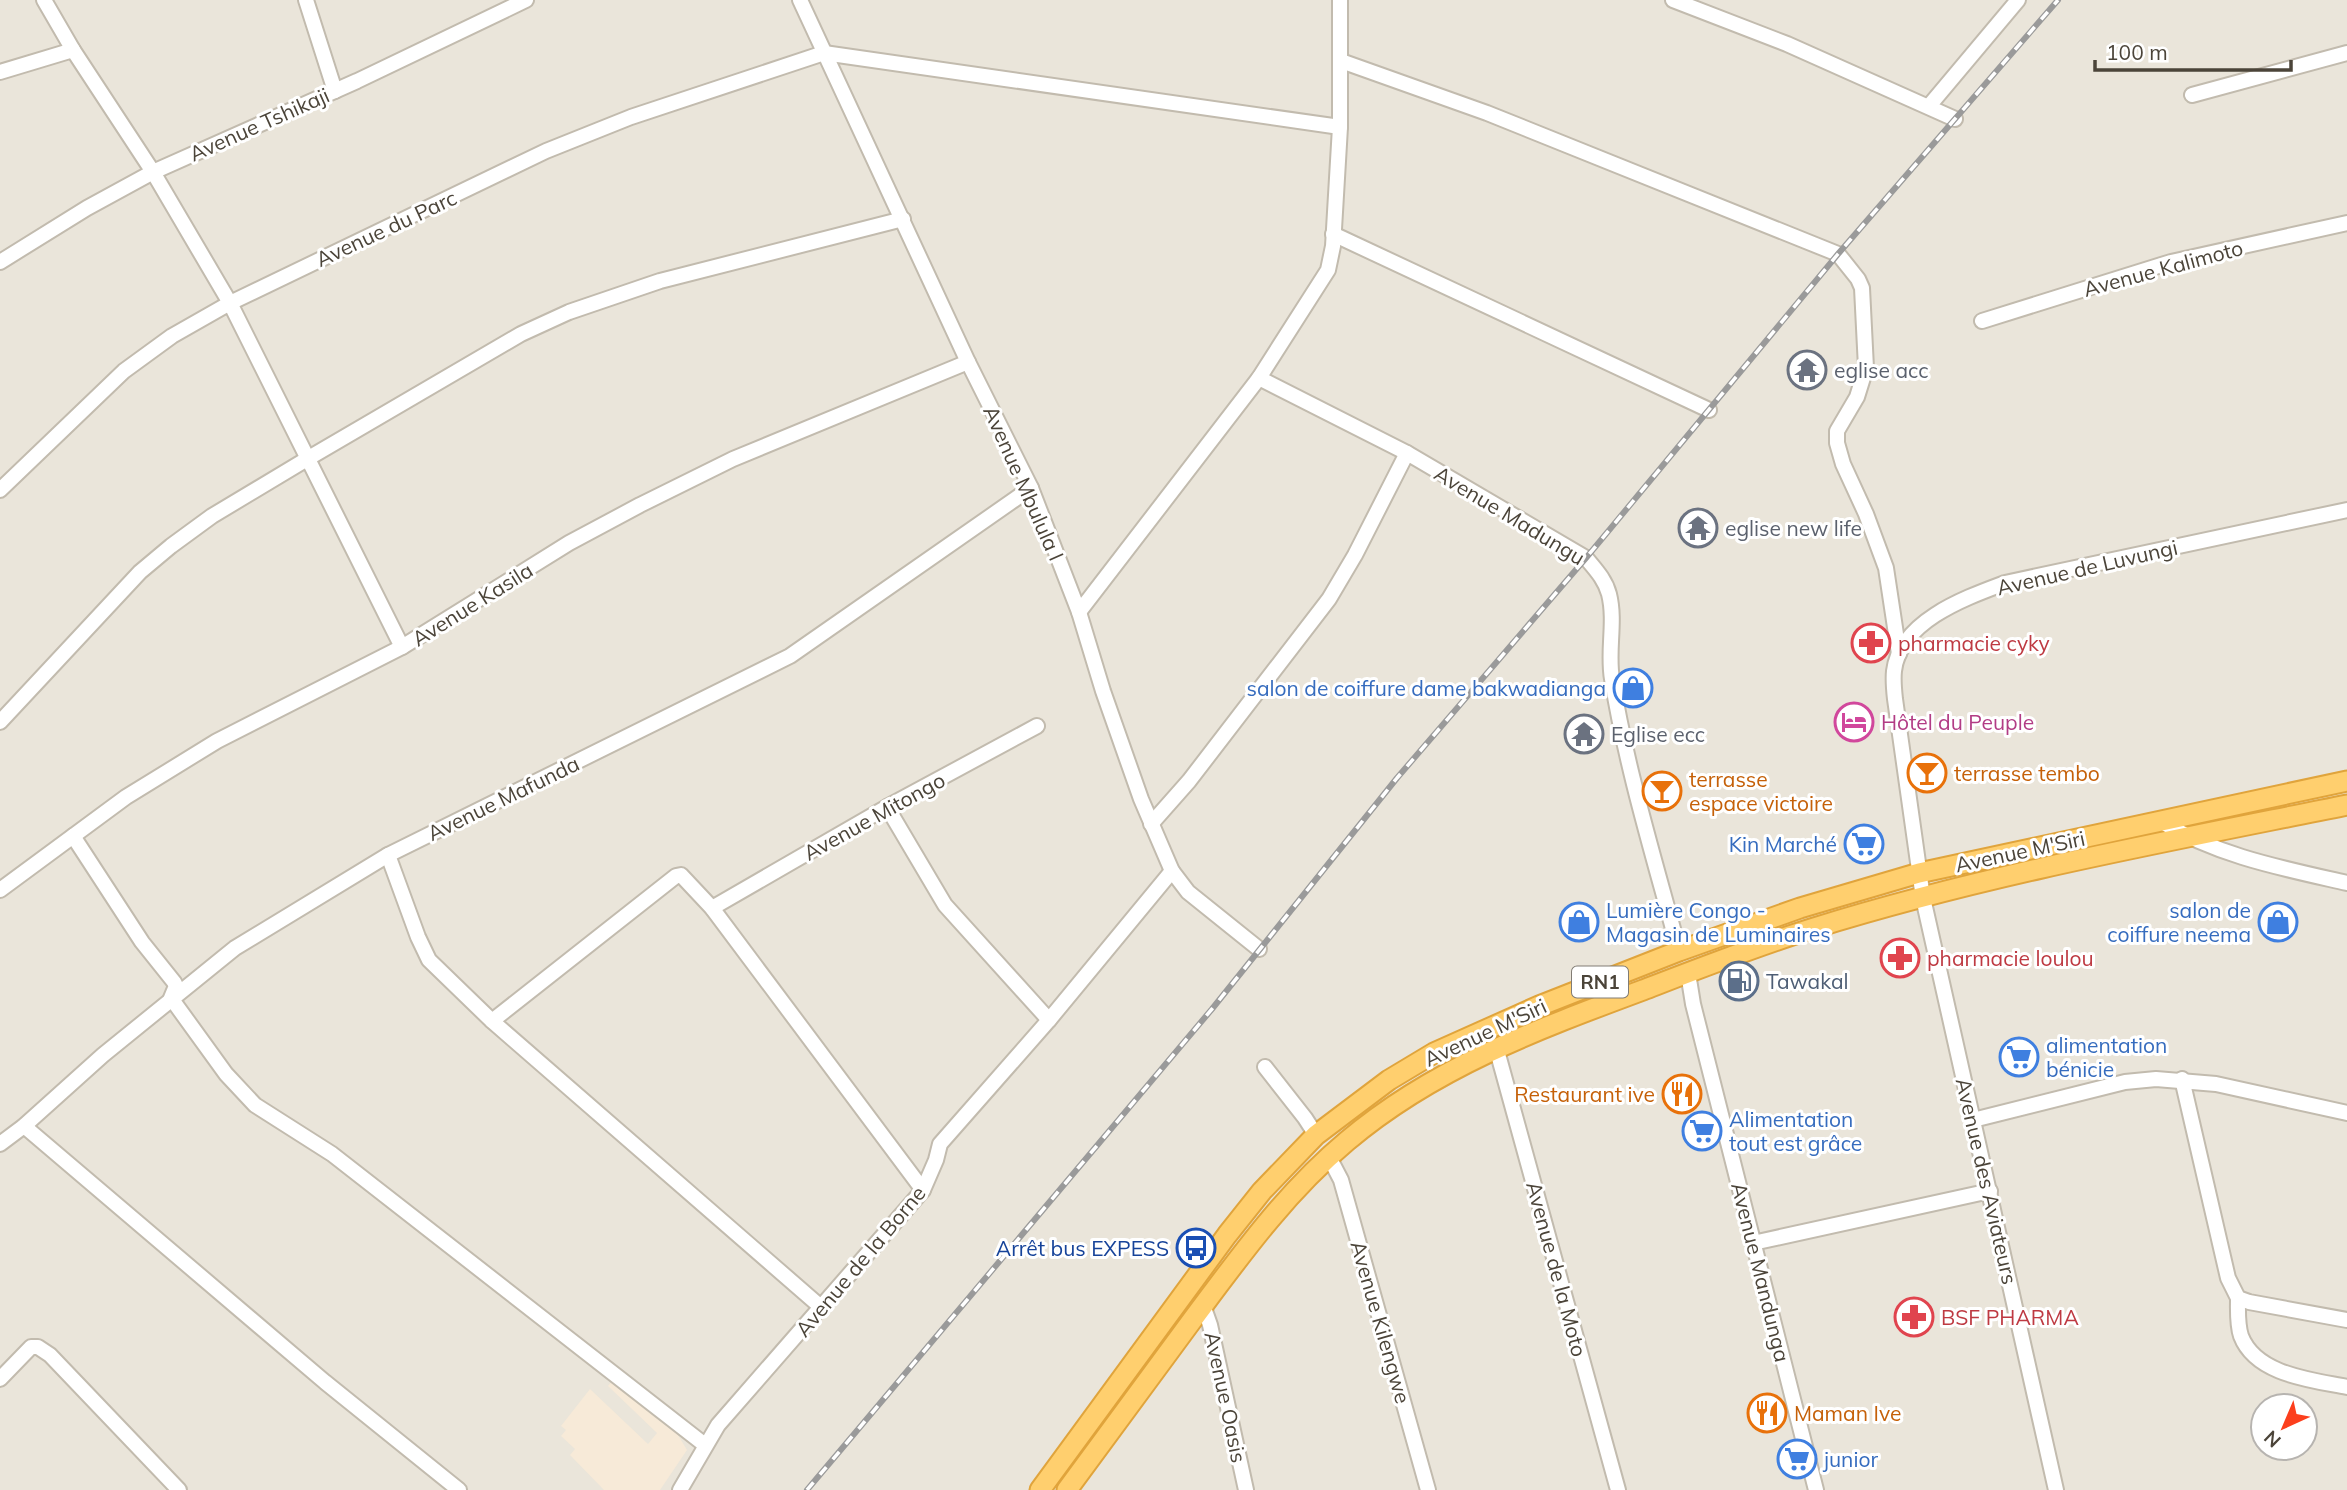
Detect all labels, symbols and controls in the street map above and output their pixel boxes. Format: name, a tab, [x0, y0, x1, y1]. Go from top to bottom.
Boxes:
scale bar	[2095, 28, 2291, 72]
text: 100 m	[2106, 39, 2168, 65]
street label: Avenue Tshikaji	[185, 81, 333, 167]
street label: Avenue du Parc	[311, 184, 461, 272]
street label: Avenue Kalimoto	[2080, 234, 2246, 302]
temple icon: eglise acc	[1786, 349, 1828, 391]
place label: eglise acc	[1834, 357, 1929, 383]
street label: Avenue Mbulula I	[978, 401, 1070, 565]
street label: Avenue Madungu	[1430, 460, 1590, 570]
temple icon: eglise new life	[1677, 507, 1719, 549]
place label: eglise new life	[1725, 515, 1862, 541]
street label: Avenue de Luvungi	[1994, 534, 2180, 600]
street label: Avenue Kasila	[407, 557, 537, 651]
pharmacy icon: pharmacie cyky	[1850, 622, 1892, 664]
place label: pharmacie cyky	[1898, 630, 2050, 656]
shop icon: salon de coiffure dame bakwadianga	[1612, 667, 1654, 709]
place label: salon de coiffure dame bakwadianga	[1247, 675, 1606, 701]
hotel icon: Hôtel du Peuple	[1833, 701, 1875, 743]
place label: Hôtel du Peuple	[1881, 709, 2034, 735]
temple icon: Eglise ecc	[1563, 713, 1605, 755]
place label: Eglise ecc	[1611, 721, 1705, 747]
street label: Avenue Mafunda	[423, 750, 583, 846]
bar icon: terrasse tembo	[1906, 752, 1948, 794]
place label: terrasse tembo	[1954, 760, 2100, 786]
street label: Avenue Mitongo	[799, 766, 949, 866]
place label: terrasse espace victoire	[1689, 766, 1833, 816]
bar icon: terrasse espace victoire	[1641, 770, 1683, 812]
supermarket icon: Kin Marché	[1843, 823, 1885, 865]
street label: Avenue M'Siri	[1953, 825, 2087, 877]
place label: Kin Marché	[1729, 831, 1837, 857]
place label: Lumière Congo - Magasin de Luminaires	[1606, 897, 1831, 947]
place label: salon de coiffure neema	[2107, 897, 2251, 947]
shop icon: Lumière Congo - Magasin de Luminaires	[1558, 901, 1600, 943]
shop icon: salon de coiffure neema	[2257, 901, 2299, 943]
pharmacy icon: pharmacie loulou	[1879, 937, 1921, 979]
place label: pharmacie loulou	[1927, 945, 2094, 971]
fuel station icon: Tawakal	[1718, 960, 1760, 1002]
road number: RN1	[1572, 966, 1628, 998]
place label: Tawakal	[1766, 968, 1849, 994]
street label: Avenue M'Siri	[1420, 992, 1550, 1072]
place label: alimentation bénicie	[2046, 1032, 2167, 1082]
supermarket icon: alimentation bénicie	[1998, 1036, 2040, 1078]
restaurant icon: Restaurant ive	[1661, 1073, 1703, 1115]
street label: Avenue des Aviateurs	[1951, 1075, 2023, 1287]
place label: Restaurant ive	[1514, 1081, 1655, 1107]
place label: Alimentation tout est grâce	[1729, 1106, 1862, 1156]
supermarket icon: Alimentation tout est grâce	[1681, 1110, 1723, 1152]
street label: Avenue de la Moto	[1521, 1179, 1593, 1359]
street label: Avenue de la Borne	[789, 1180, 931, 1342]
street label: Avenue Mandunga	[1726, 1180, 1796, 1364]
bus stop icon: Arrêt bus EXPESS	[1175, 1227, 1217, 1269]
place label: Arrêt bus EXPESS	[996, 1235, 1169, 1261]
street label: Avenue Kilengwe	[1345, 1238, 1417, 1406]
pharmacy icon: BSF PHARMA	[1893, 1296, 1935, 1338]
place label: BSF PHARMA	[1941, 1304, 2079, 1330]
street label: Avenue Oasis	[1199, 1329, 1253, 1465]
restaurant icon: Maman Ive	[1746, 1392, 1788, 1434]
north arrow	[2249, 1392, 2319, 1462]
place label: Maman Ive	[1794, 1400, 1901, 1426]
text: N	[2259, 1426, 2286, 1453]
supermarket icon: junior	[1776, 1438, 1818, 1480]
place label: junior	[1822, 1446, 1878, 1472]

